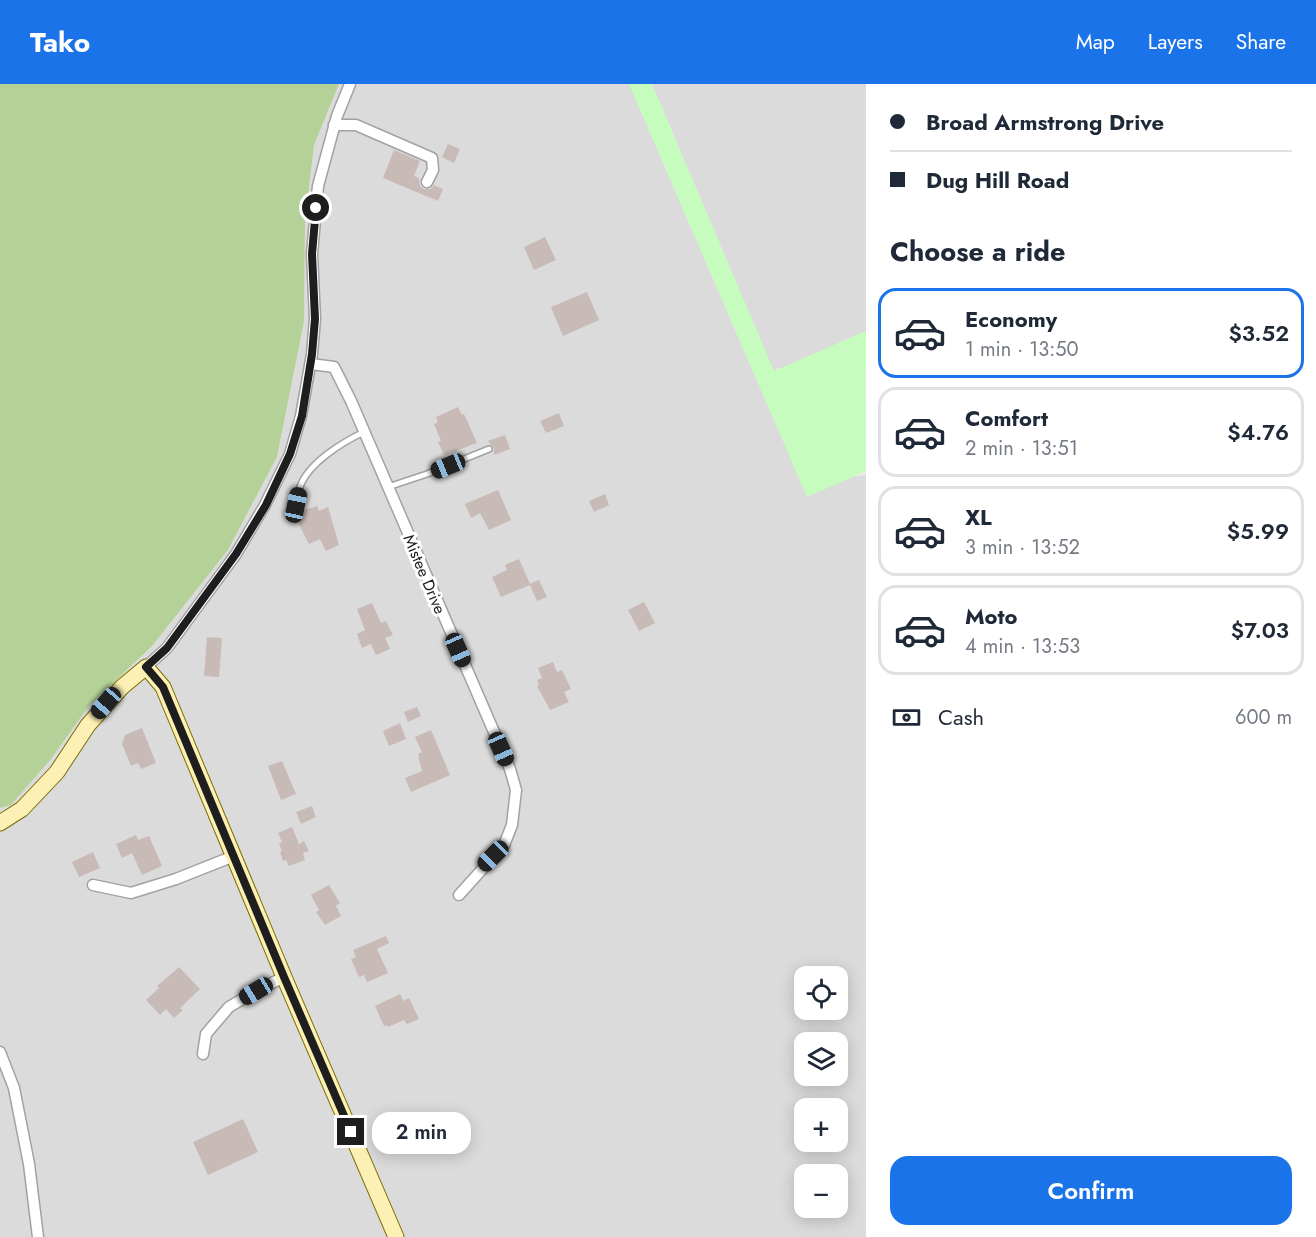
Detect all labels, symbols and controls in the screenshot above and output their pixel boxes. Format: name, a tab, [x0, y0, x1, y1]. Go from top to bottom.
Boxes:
text: Tako	[30, 22, 90, 63]
text: Map	[1076, 27, 1115, 57]
text: Layers	[1148, 27, 1203, 57]
text: Share	[1236, 27, 1286, 57]
text: Broad Armstrong Drive	[926, 106, 1164, 138]
text: Dug Hill Road	[926, 164, 1069, 196]
route start	[302, 194, 329, 221]
text: Choose a ride	[890, 232, 1065, 271]
text: Economy	[965, 303, 1057, 335]
icon: car	[893, 306, 947, 360]
text: $3.52	[1228, 317, 1289, 349]
text: 1 min · 13:50	[965, 335, 1079, 364]
text: Comfort	[965, 402, 1048, 434]
icon: car	[893, 405, 947, 459]
text: $4.76	[1227, 416, 1289, 448]
text: 2 min · 13:51	[965, 434, 1078, 463]
car	[428, 451, 468, 481]
car	[283, 486, 309, 524]
text: XL	[965, 501, 992, 533]
icon: car	[893, 504, 947, 558]
text: $5.99	[1227, 515, 1289, 547]
street label: Mistee Drive	[397, 531, 452, 617]
text: 3 min · 13:52	[965, 533, 1080, 562]
text: Moto	[965, 600, 1018, 632]
icon: car	[893, 603, 947, 657]
text: $7.03	[1231, 614, 1289, 646]
car	[442, 630, 474, 670]
text: 4 min · 13:53	[965, 632, 1080, 661]
car	[87, 684, 125, 722]
icon: cash	[890, 701, 923, 734]
text: Cash	[938, 701, 984, 733]
text: 600 m	[1235, 703, 1292, 732]
car	[485, 729, 517, 769]
car	[474, 837, 512, 875]
map controls	[794, 966, 848, 1218]
button: locate	[794, 966, 848, 1020]
car	[236, 974, 276, 1008]
button: layers	[794, 1032, 848, 1086]
button: +	[794, 1098, 848, 1152]
callout: 2 min	[372, 1111, 471, 1153]
route end	[337, 1118, 364, 1145]
text: 2 min	[396, 1118, 447, 1147]
button: Confirm	[890, 1156, 1292, 1225]
button: −	[794, 1164, 848, 1218]

